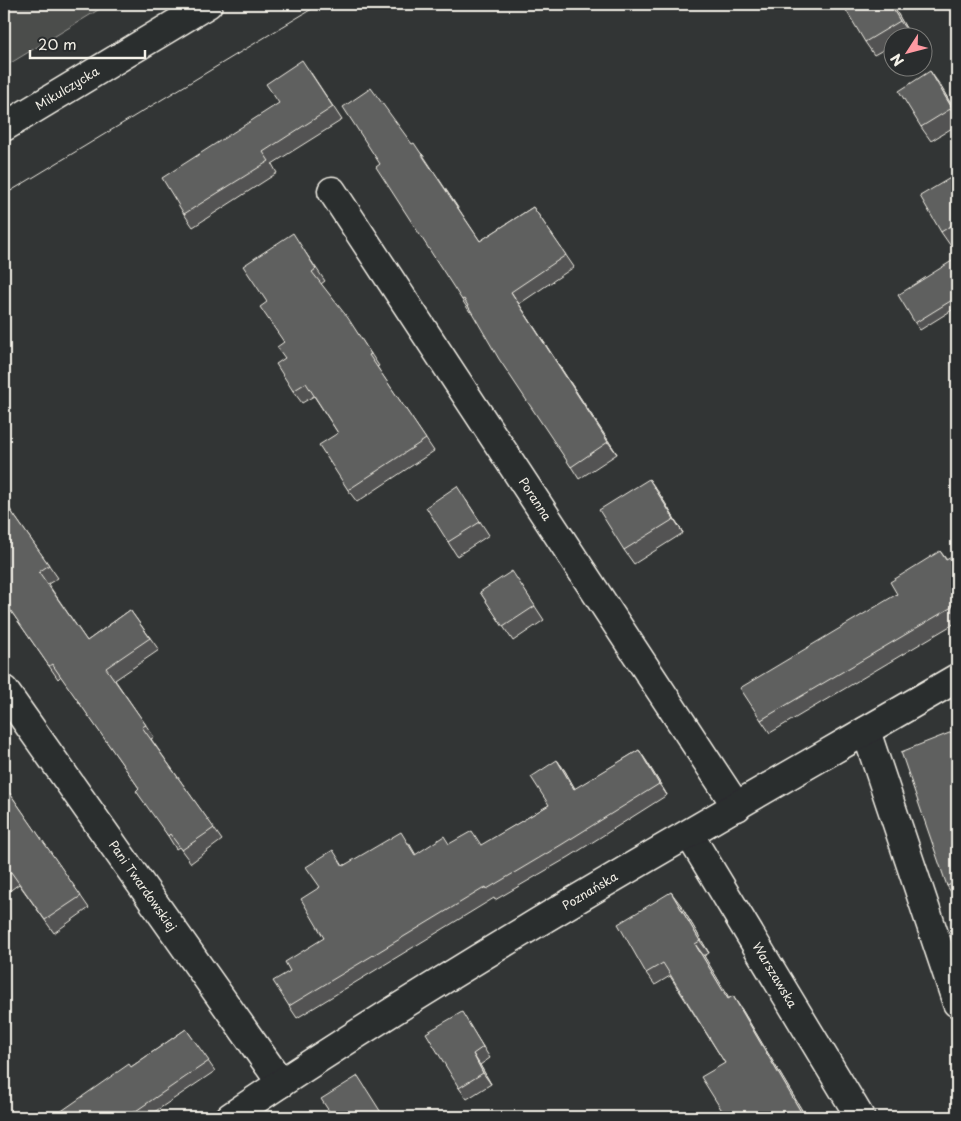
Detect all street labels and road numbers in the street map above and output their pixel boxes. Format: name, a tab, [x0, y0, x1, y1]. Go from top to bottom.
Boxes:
street label: Mikulczycka	[32, 61, 103, 114]
street label: Poranna	[515, 474, 557, 524]
street label: Pani Twardowskiej	[105, 837, 181, 935]
street label: Poznańska	[558, 867, 621, 914]
street label: Warszawska	[748, 939, 802, 1011]

